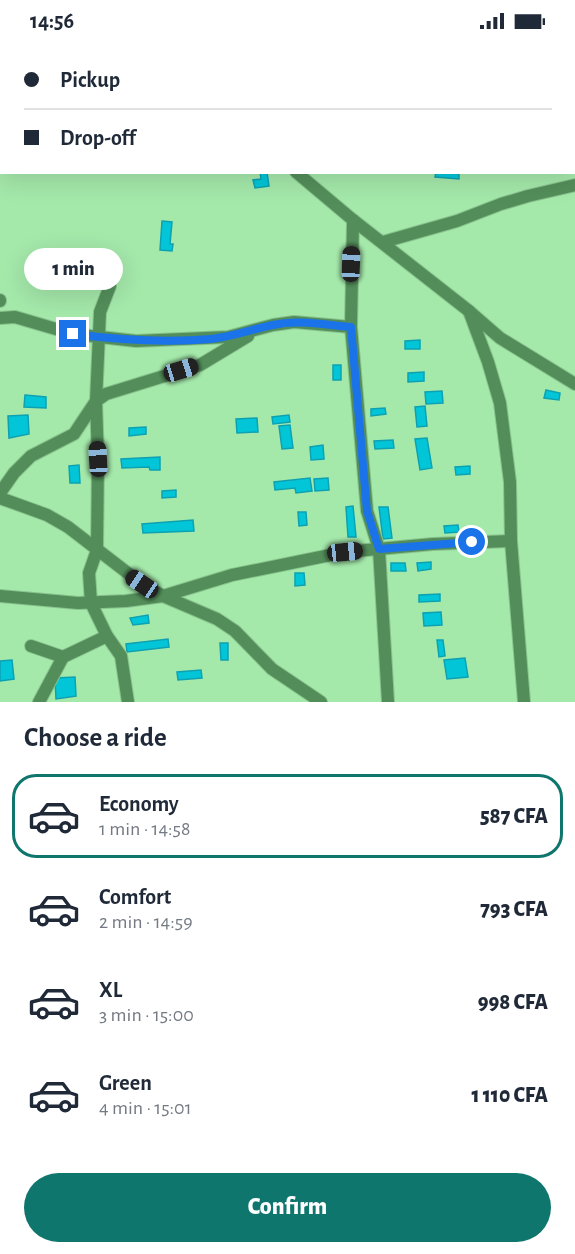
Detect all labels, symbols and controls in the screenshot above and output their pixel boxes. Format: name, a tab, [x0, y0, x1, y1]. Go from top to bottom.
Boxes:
text: 14:56	[30, 10, 74, 32]
text: Pickup	[60, 69, 120, 91]
text: Drop-off	[60, 127, 136, 149]
car	[341, 246, 361, 282]
callout: 1 min	[23, 247, 122, 289]
text: 1 min	[52, 259, 95, 279]
route end	[59, 320, 86, 347]
car	[161, 356, 201, 384]
car	[88, 441, 108, 477]
route start	[458, 528, 485, 555]
car	[326, 541, 364, 563]
car	[122, 566, 162, 602]
text: Choose a ride	[24, 724, 167, 751]
icon: car	[27, 789, 81, 843]
text: Economy	[99, 793, 179, 815]
text: 587 CFA	[480, 805, 548, 827]
text: 1 min · 14:58	[99, 819, 190, 839]
icon: car	[27, 882, 81, 936]
text: Comfort	[99, 886, 171, 908]
text: 793 CFA	[480, 898, 548, 920]
text: 2 min · 14:59	[99, 912, 193, 932]
icon: car	[27, 975, 81, 1029]
text: XL	[99, 979, 122, 1001]
text: 998 CFA	[478, 991, 548, 1013]
text: 3 min · 15:00	[99, 1005, 194, 1025]
icon: car	[27, 1068, 81, 1122]
text: Green	[99, 1072, 152, 1094]
text: 1 110 CFA	[471, 1084, 548, 1106]
text: 4 min · 15:01	[99, 1098, 192, 1118]
button: Confirm	[24, 1173, 551, 1242]

